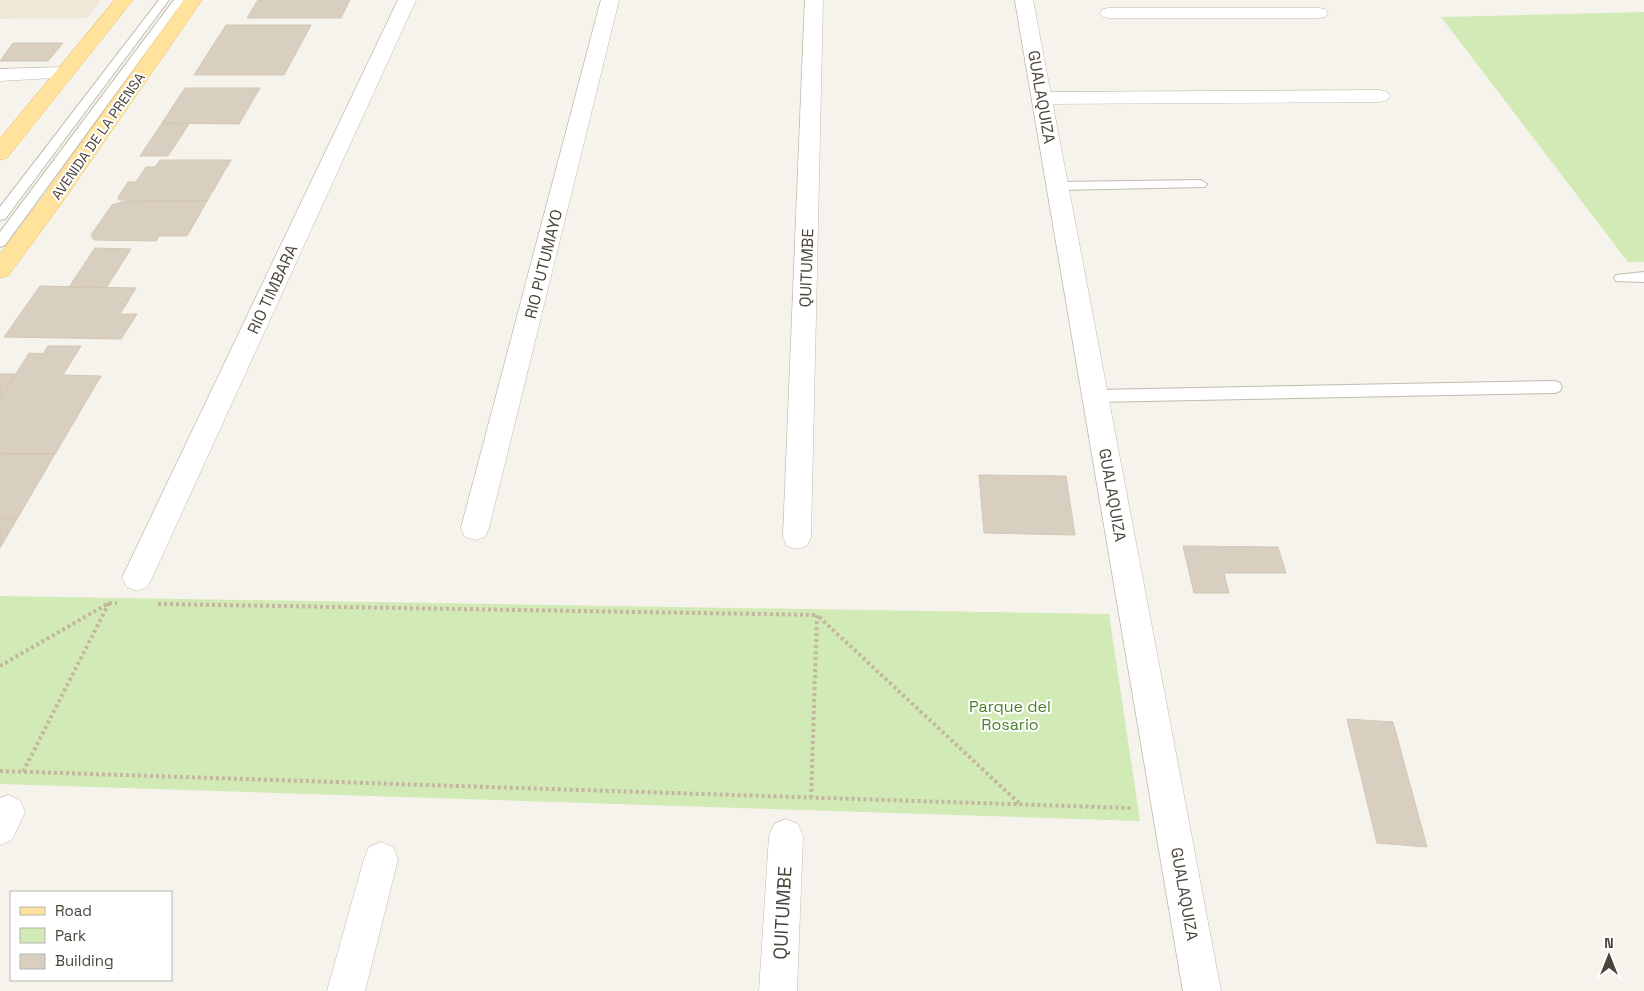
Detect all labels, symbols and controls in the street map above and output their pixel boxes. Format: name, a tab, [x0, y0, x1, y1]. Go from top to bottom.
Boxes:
street label: GUALAQUIZA	[1023, 49, 1060, 145]
street label: AVENIDA DE LA PRENSA	[47, 69, 149, 203]
street label: RIO PUTUMAYO	[520, 207, 567, 321]
street label: QUITUMBE	[795, 228, 818, 308]
street label: RIO TIMBARA	[243, 241, 302, 337]
street label: GUALAQUIZA	[1094, 447, 1131, 543]
park label: Parque del Rosario	[969, 696, 1051, 735]
street label: GUALAQUIZA	[1166, 846, 1203, 942]
street label: QUITUMBE	[768, 866, 797, 960]
legend	[10, 891, 172, 981]
text: Road	[55, 901, 92, 920]
text: Park	[55, 926, 86, 945]
north arrow	[1584, 931, 1634, 981]
text: N	[1604, 934, 1614, 952]
text: Building	[55, 951, 114, 970]

